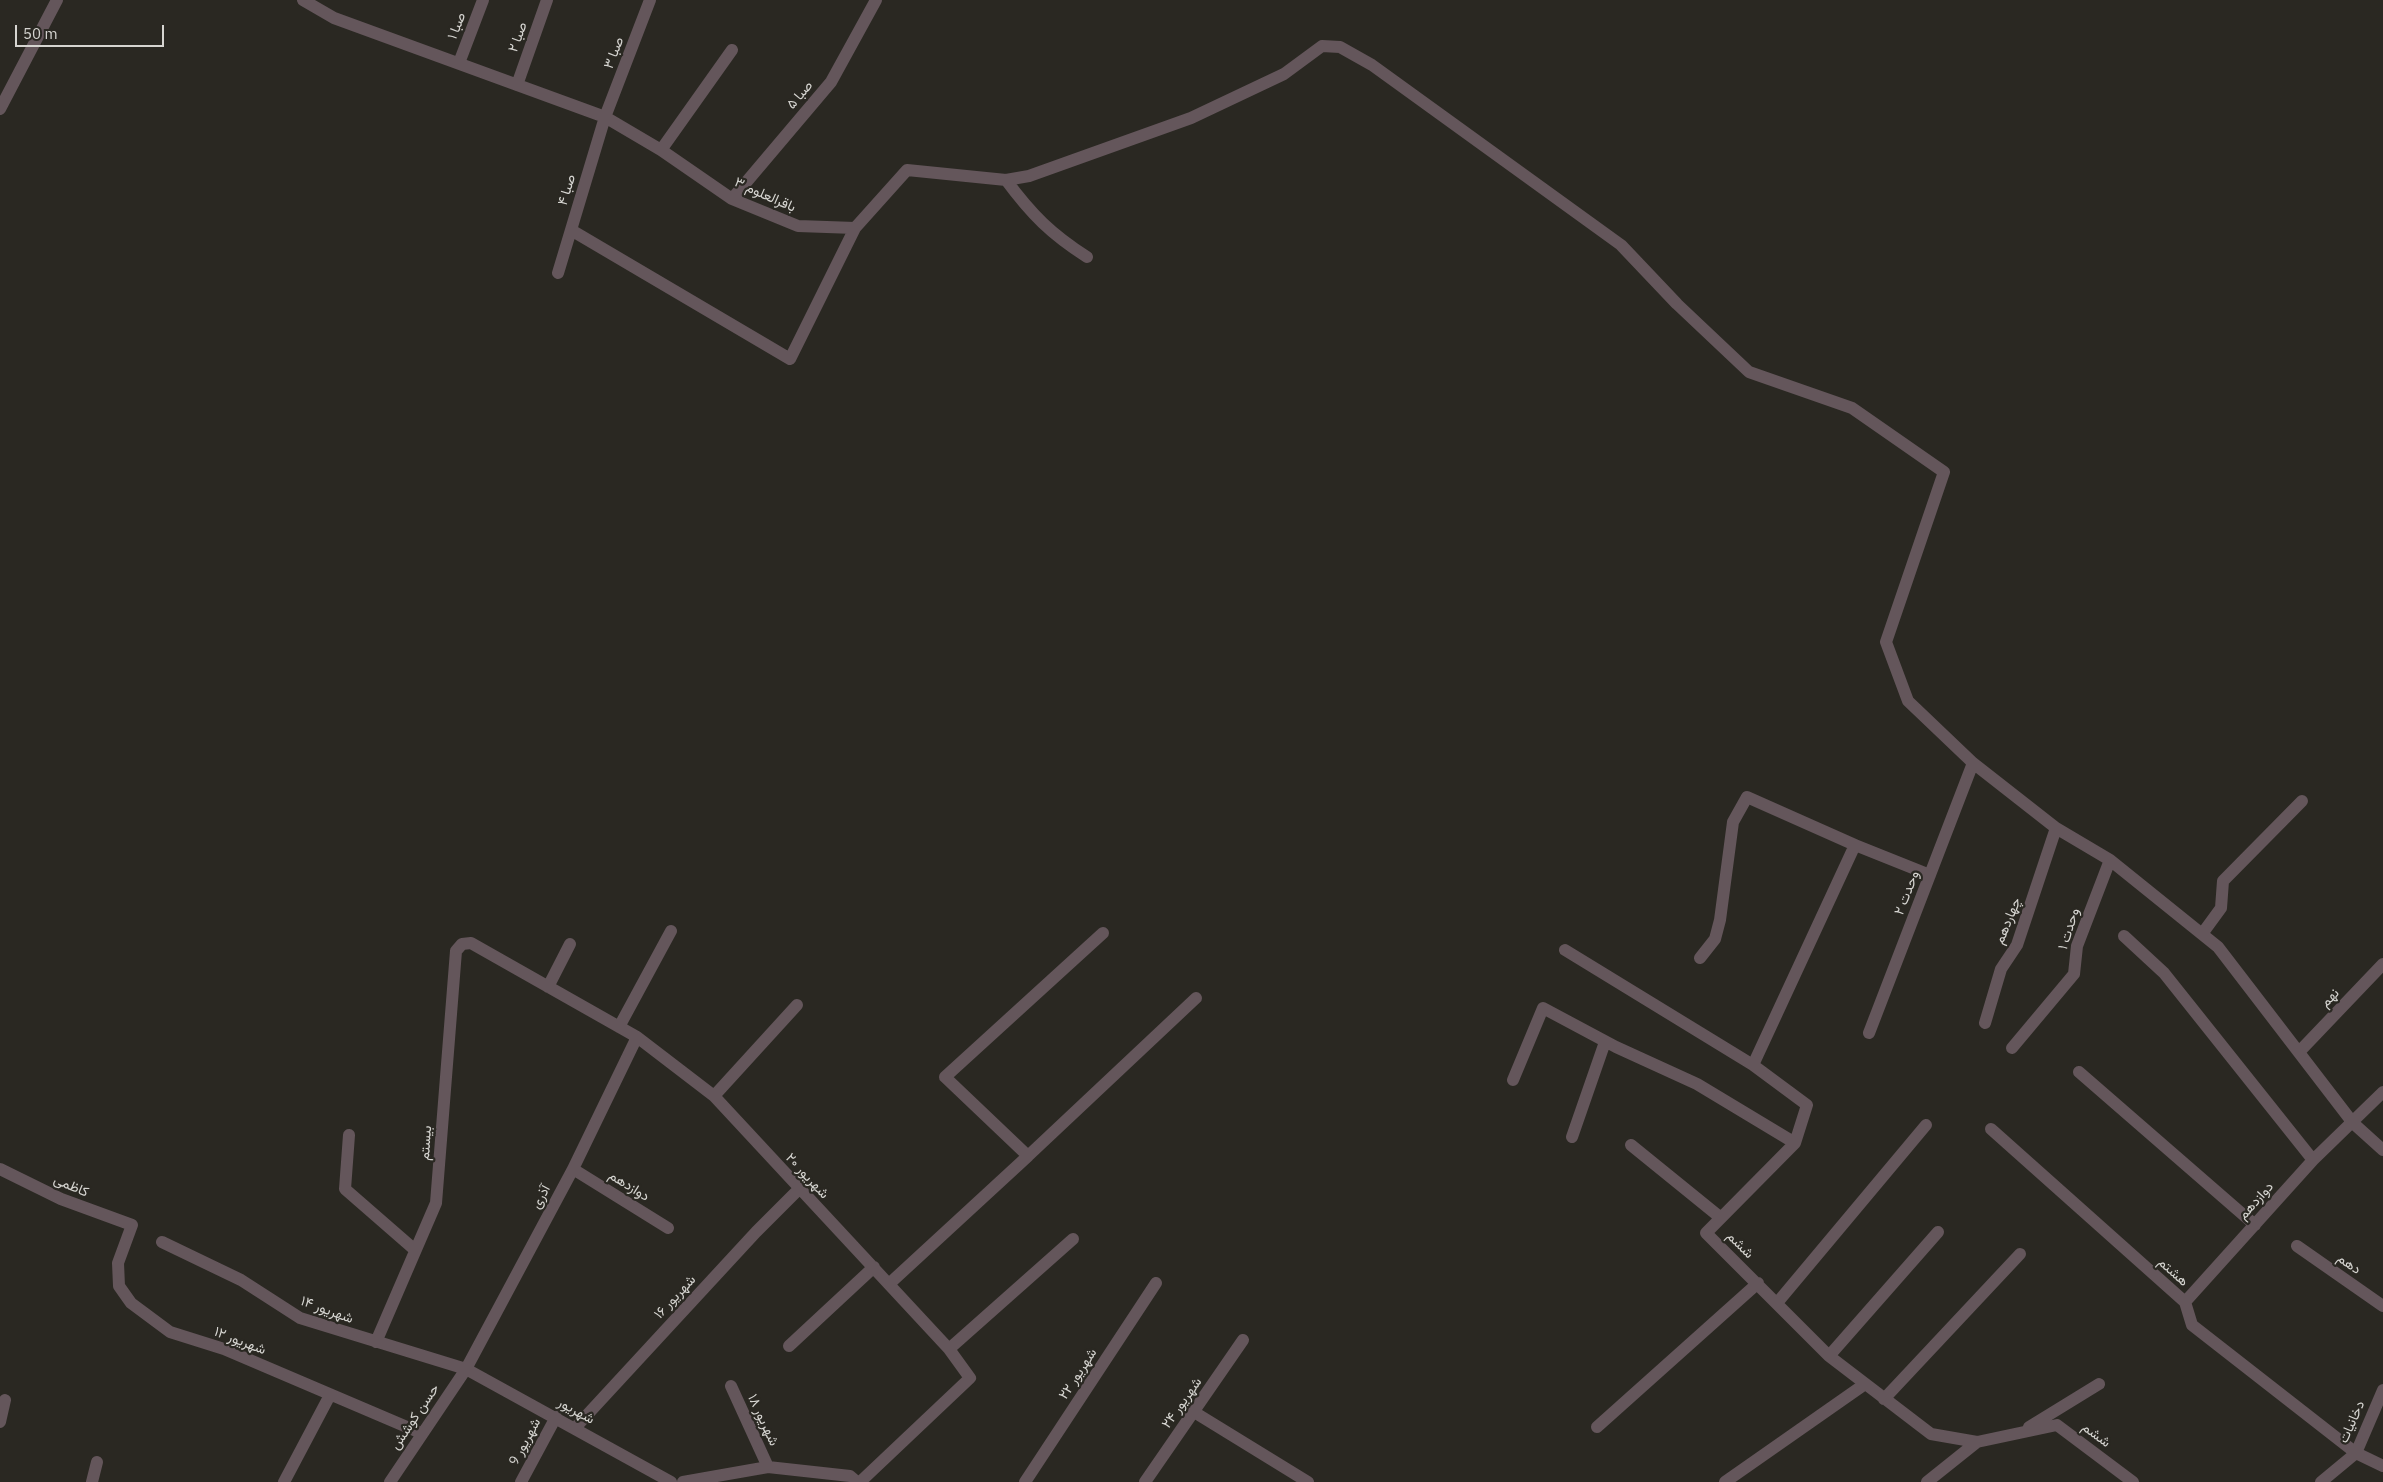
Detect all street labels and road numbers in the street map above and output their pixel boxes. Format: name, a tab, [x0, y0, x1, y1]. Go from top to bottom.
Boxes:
street label: صبا ۱	[444, 10, 470, 42]
street label: صبا ۲	[505, 20, 531, 54]
street label: صبا ۳	[600, 35, 628, 71]
street label: صبا ۵	[783, 77, 817, 113]
street label: صبا ۴	[554, 172, 580, 208]
street label: باقرالعلوم ۳	[732, 174, 798, 216]
street label: وحدت ۲	[1891, 869, 1923, 917]
street label: چهاردهم	[1991, 895, 2025, 947]
street label: وحدت ۱	[2055, 906, 2083, 952]
street label: نهم	[2317, 985, 2343, 1011]
street label: بیستم	[416, 1125, 436, 1161]
street label: شهریور ۲۰	[782, 1150, 832, 1202]
street label: دوازدهم	[605, 1167, 653, 1205]
street label: کاظمی	[51, 1171, 91, 1201]
street label: دوازدهم	[2235, 1179, 2277, 1223]
street label: آذری	[528, 1182, 554, 1212]
street label: ششم	[1723, 1228, 1757, 1262]
street label: دهم	[2334, 1250, 2364, 1278]
street label: هشتم	[2154, 1254, 2192, 1290]
street label: شهریور ۱۶	[651, 1272, 699, 1322]
street label: شهریور ۱۴	[298, 1293, 356, 1327]
street label: شهریور ۱۲	[212, 1323, 268, 1359]
street label: شهریور ۲۲	[1055, 1345, 1101, 1403]
street label: شهریور ۲۴	[1158, 1374, 1206, 1432]
street label: حسن کوشش	[387, 1381, 443, 1453]
street label: شهریور ۱۸	[744, 1391, 782, 1449]
street label: شهریور	[555, 1394, 597, 1428]
street label: دخانیات	[2335, 1398, 2369, 1446]
street label: شهریور 9	[506, 1415, 544, 1469]
street label: ششم	[2078, 1419, 2114, 1451]

